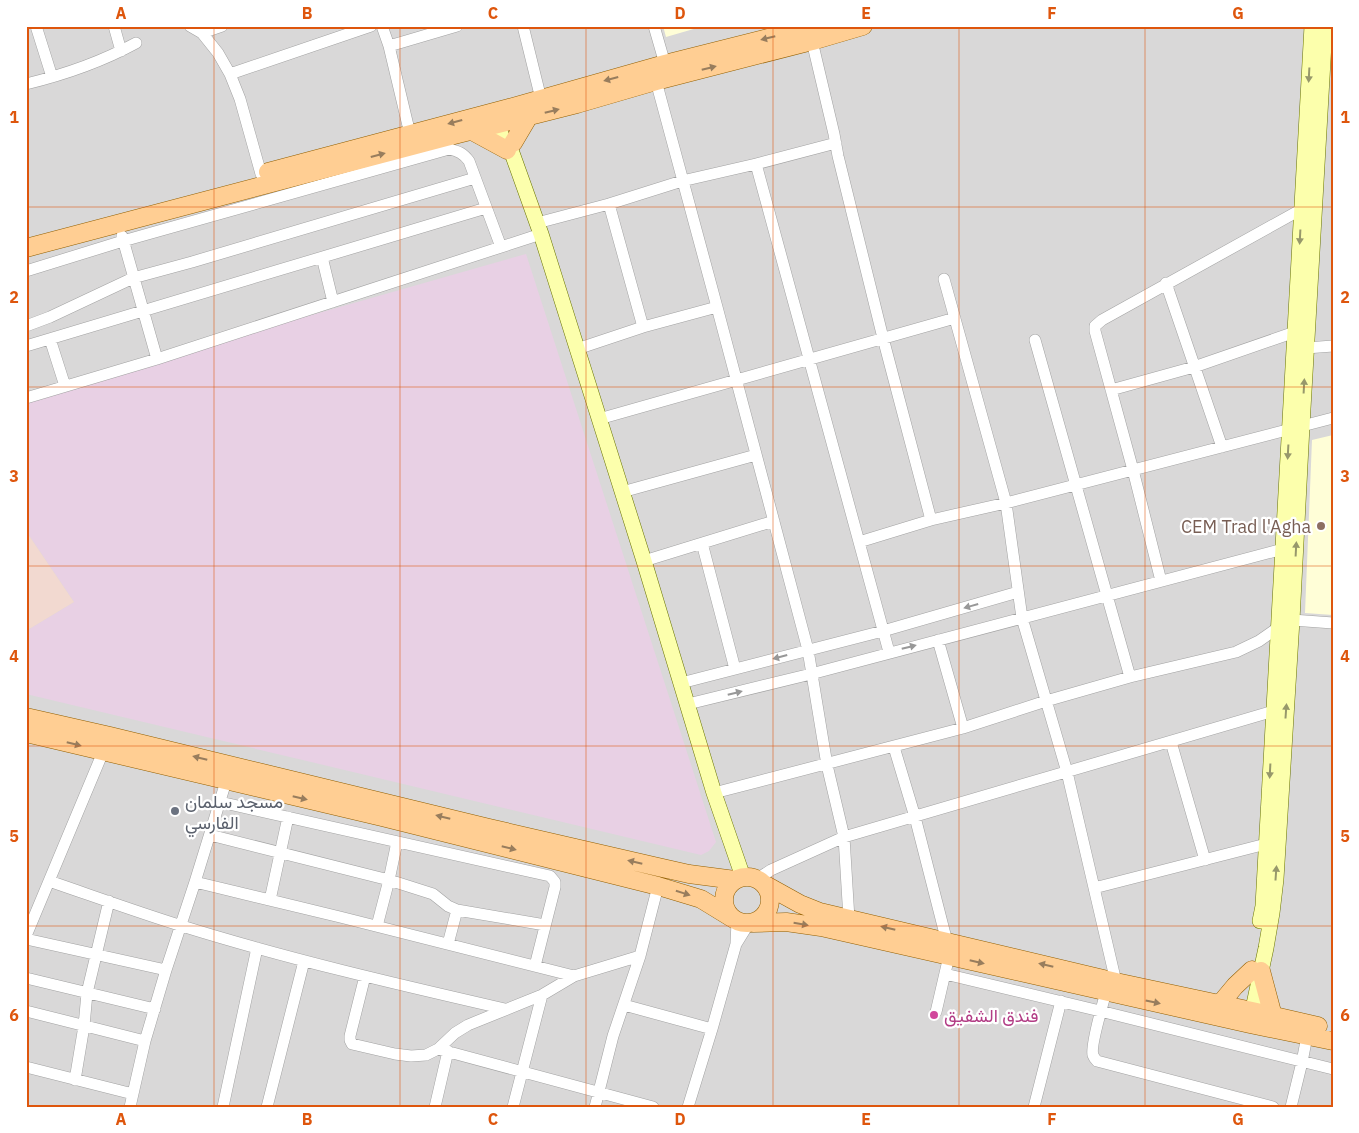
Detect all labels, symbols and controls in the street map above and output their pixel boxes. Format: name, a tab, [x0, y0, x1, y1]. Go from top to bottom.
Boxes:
text: A	[116, 3, 127, 23]
text: B	[302, 3, 313, 23]
text: C	[488, 3, 498, 23]
text: D	[674, 3, 686, 23]
text: E	[861, 3, 871, 23]
text: F	[1047, 3, 1057, 23]
text: G	[1232, 3, 1244, 23]
one-way arrow	[761, 34, 776, 42]
one-way arrow	[702, 63, 717, 71]
one-way arrow	[1305, 67, 1313, 83]
one-way arrow	[604, 76, 619, 84]
one-way arrow	[545, 106, 560, 114]
text: 1	[9, 107, 19, 127]
text: 1	[1340, 107, 1350, 127]
one-way arrow	[447, 118, 462, 126]
one-way arrow	[370, 151, 386, 159]
one-way arrow	[1296, 229, 1304, 245]
text: 2	[9, 287, 19, 307]
text: 2	[1340, 287, 1350, 307]
one-way arrow	[1300, 378, 1308, 394]
one-way arrow	[1284, 444, 1292, 460]
text: 3	[9, 466, 19, 486]
text: 3	[1340, 466, 1350, 486]
place label: CEM Trad l'Agha	[1181, 515, 1311, 538]
marker: CEM Trad l'Agha	[1315, 520, 1327, 532]
one-way arrow	[1292, 540, 1300, 556]
one-way arrow	[963, 602, 978, 610]
one-way arrow	[902, 643, 917, 651]
text: 4	[9, 646, 19, 666]
text: 4	[1340, 646, 1350, 666]
one-way arrow	[773, 653, 788, 661]
one-way arrow	[728, 689, 743, 697]
one-way arrow	[1283, 703, 1291, 719]
one-way arrow	[66, 740, 81, 748]
one-way arrow	[192, 754, 207, 762]
one-way arrow	[1266, 764, 1274, 780]
place label: مسجد سلمان الفارسي	[185, 790, 283, 838]
one-way arrow	[292, 794, 307, 802]
marker: مسجد سلمان الفارسي	[169, 805, 181, 817]
one-way arrow	[435, 813, 450, 821]
text: 5	[9, 826, 19, 846]
text: 5	[1340, 826, 1350, 846]
one-way arrow	[501, 844, 516, 852]
one-way arrow	[628, 858, 643, 866]
one-way arrow	[1273, 865, 1281, 881]
one-way arrow	[676, 890, 691, 898]
one-way arrow	[794, 921, 810, 929]
one-way arrow	[881, 924, 896, 932]
one-way arrow	[970, 958, 985, 966]
one-way arrow	[1039, 961, 1054, 969]
one-way arrow	[1145, 998, 1160, 1006]
place label: فندق الشفيق	[944, 1004, 1039, 1027]
text: 6	[9, 1005, 19, 1025]
text: 6	[1340, 1005, 1350, 1025]
marker: فندق الشفيق	[928, 1009, 940, 1021]
text: A	[116, 1109, 127, 1129]
text: B	[302, 1109, 313, 1129]
text: C	[488, 1109, 498, 1129]
text: D	[674, 1109, 686, 1129]
text: E	[861, 1109, 871, 1129]
text: F	[1047, 1109, 1057, 1129]
text: G	[1232, 1109, 1244, 1129]

